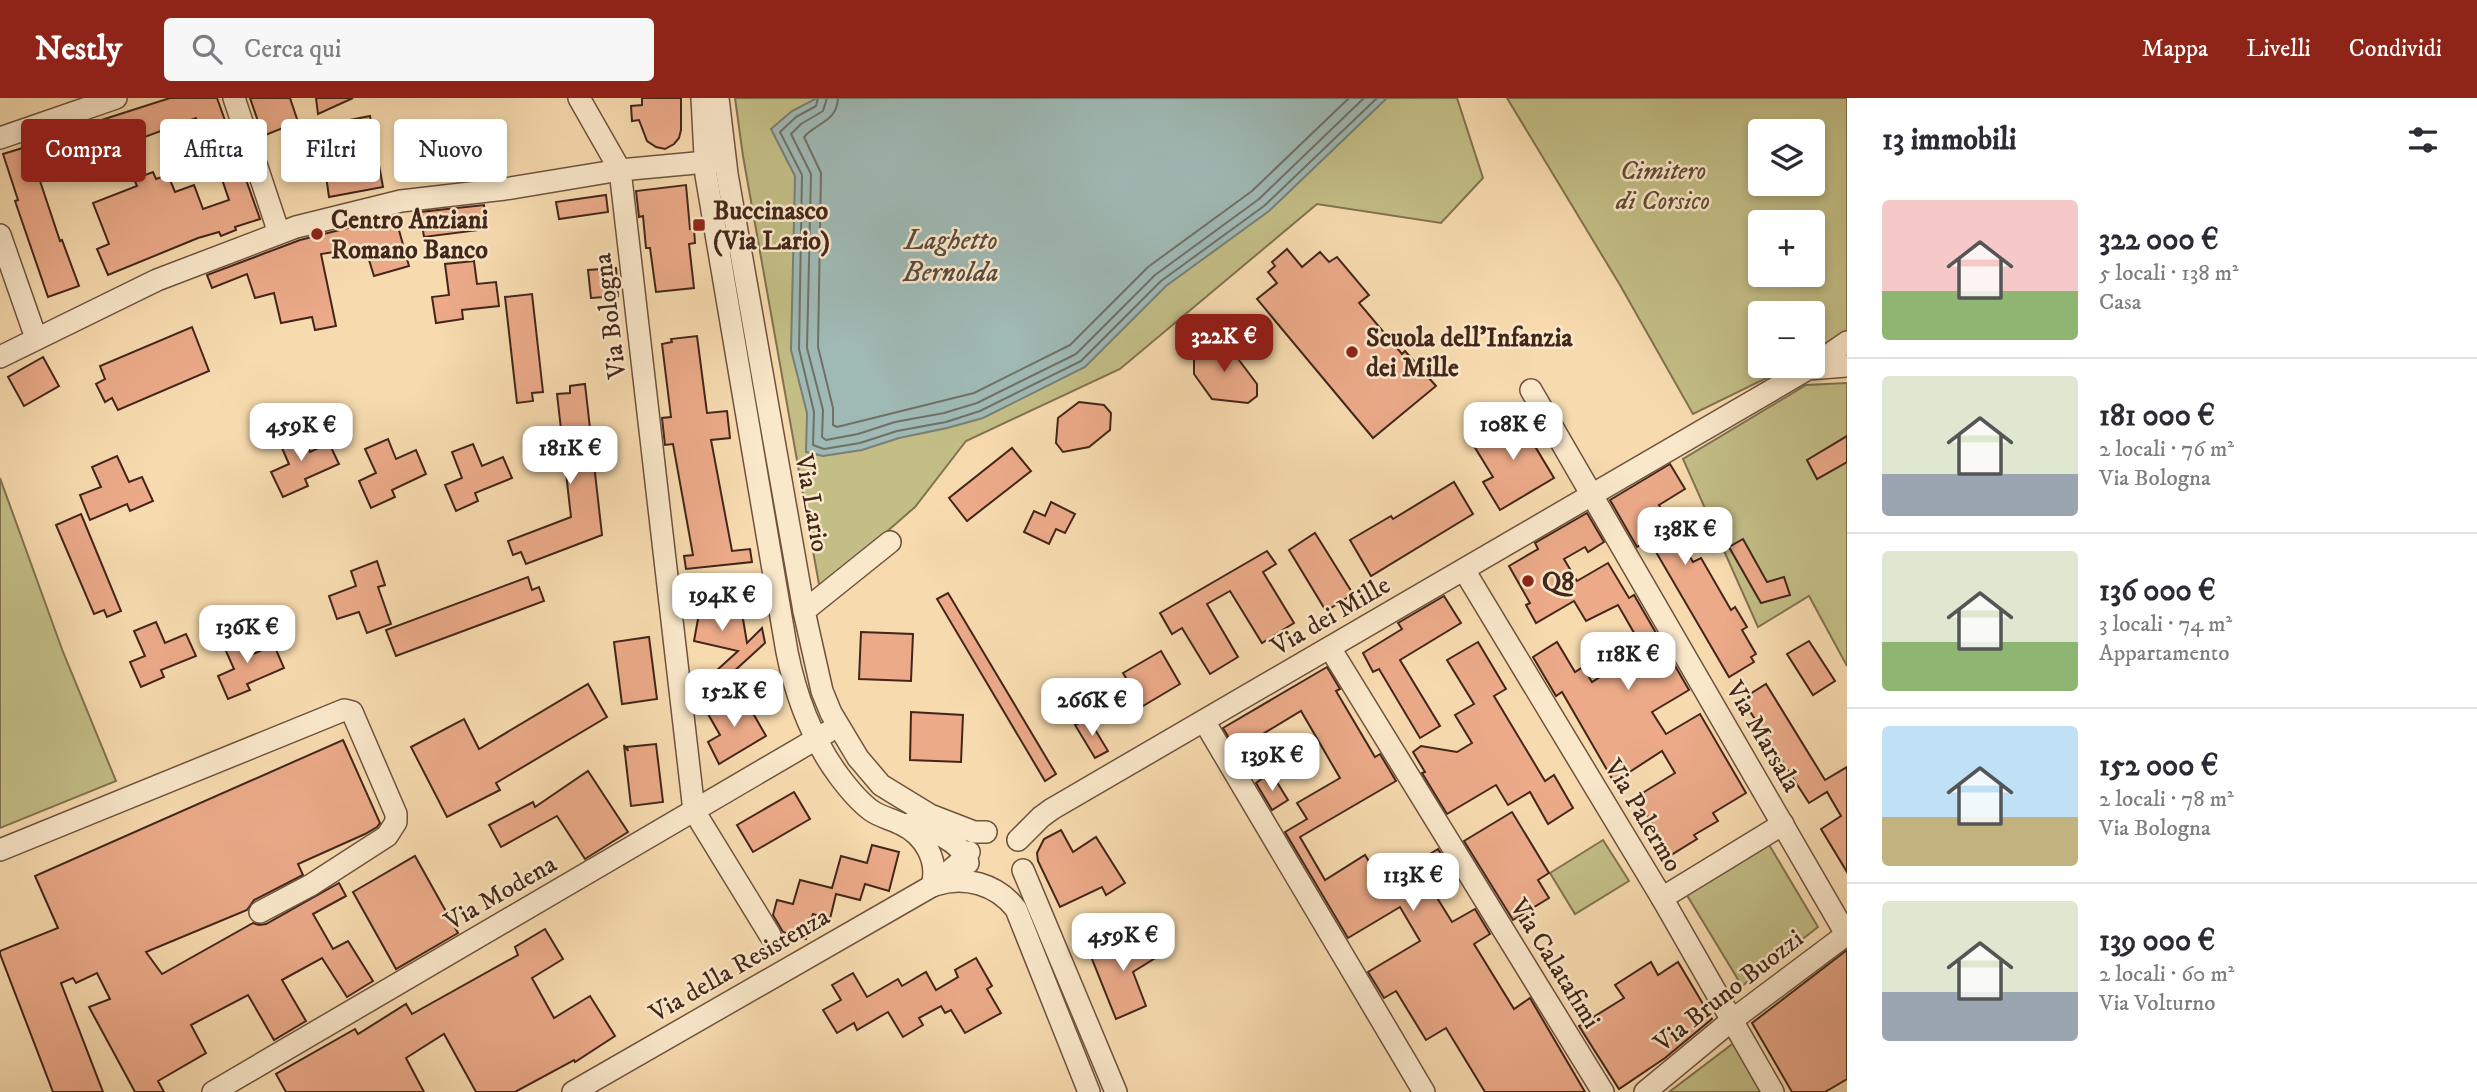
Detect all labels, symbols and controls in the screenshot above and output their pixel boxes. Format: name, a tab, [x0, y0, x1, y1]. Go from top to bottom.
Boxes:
search box	[164, 18, 654, 81]
text: Nestly	[35, 29, 122, 70]
icon: search	[188, 30, 226, 68]
text: Cerca qui	[244, 33, 341, 66]
text: Mappa	[2142, 34, 2208, 64]
text: Livelli	[2246, 34, 2311, 64]
text: Condividi	[2349, 34, 2442, 64]
chip: Compra	[21, 119, 146, 182]
chip: Affitta	[160, 119, 267, 182]
chip: Filtri	[281, 119, 380, 182]
chip: Nuovo	[394, 119, 507, 182]
map controls	[1748, 119, 1825, 378]
button: layers	[1748, 119, 1825, 196]
icon: filters	[2404, 121, 2442, 159]
text: 13 immobili	[1882, 122, 2016, 159]
park label: Cimitero di Corsico	[1615, 155, 1710, 218]
place label: Buccinasco (Via Lario)	[713, 195, 830, 258]
place label: Centro Anziani Romano Banco	[331, 204, 488, 267]
button: +	[1748, 210, 1825, 287]
marker: Buccinasco (Via Lario)	[691, 217, 707, 233]
text: 322 000 €	[2099, 222, 2219, 259]
water label: Laghetto Bernolda	[902, 223, 999, 290]
marker: Centro Anziani Romano Banco	[309, 226, 325, 242]
icon: home	[1938, 228, 2022, 312]
street label: Via Bologna	[586, 251, 635, 381]
text: 5 locali · 138 m²	[2099, 259, 2239, 288]
text: Casa	[2099, 288, 2142, 317]
button: −	[1748, 301, 1825, 378]
pin: 322K €	[1167, 314, 1281, 374]
text: 322K €	[1191, 322, 1257, 351]
place label: Scuola dell'Infanzia dei Mille	[1366, 322, 1574, 385]
marker: Scuola dell'Infanzia dei Mille	[1344, 344, 1360, 360]
text: 181 000 €	[2099, 398, 2215, 435]
pin: 108K €	[1456, 402, 1570, 462]
pin: 459K €	[244, 404, 358, 463]
icon: home	[1938, 404, 2022, 488]
text: 108K €	[1480, 410, 1546, 439]
text: 459K €	[266, 411, 336, 440]
pin: 181K €	[513, 426, 627, 486]
text: 181K €	[539, 434, 601, 463]
text: 2 locali · 76 m²	[2099, 435, 2234, 464]
street label: Via Lario	[787, 451, 836, 555]
text: Via Bologna	[2099, 464, 2211, 493]
pin: 138K €	[1628, 508, 1742, 567]
text: 138K €	[1653, 515, 1717, 544]
place label: Q8	[1542, 566, 1574, 599]
street label: Via dei Mille	[1264, 569, 1396, 664]
marker: Q8	[1520, 573, 1536, 589]
text: 136 000 €	[2099, 573, 2216, 610]
pin: 194K €	[665, 574, 779, 633]
icon: home	[1938, 579, 2022, 663]
text: 194K €	[688, 581, 756, 610]
pin: 136K €	[190, 606, 304, 665]
text: 3 locali · 74 m²	[2099, 610, 2232, 639]
text: 136K €	[215, 613, 279, 642]
pin: 118K €	[1571, 632, 1685, 692]
text: Appartamento	[2099, 639, 2229, 668]
text: 118K €	[1597, 640, 1659, 669]
pin: 152K €	[677, 670, 791, 729]
street label: Via Marsala	[1717, 675, 1808, 798]
text: 152K €	[701, 677, 767, 706]
pin: 266K €	[1035, 678, 1149, 738]
text: 266K €	[1057, 686, 1127, 715]
pin: 139K €	[1215, 734, 1329, 793]
text: 139K €	[1240, 741, 1304, 770]
text: 152 000 €	[2099, 748, 2218, 785]
street label: Via Palermo	[1596, 752, 1689, 878]
icon: home	[1938, 754, 2022, 838]
text: 2 locali · 78 m²	[2099, 785, 2234, 814]
text: Via Bologna	[2099, 814, 2211, 843]
street label: Via Modena	[438, 848, 563, 939]
pin: 113K €	[1356, 854, 1470, 913]
text: 113K €	[1383, 861, 1443, 890]
street label: Via Calatafimi	[1501, 892, 1608, 1035]
street label: Via della Resistenza	[643, 900, 836, 1031]
pin: 459K €	[1066, 914, 1180, 973]
text: 459K €	[1088, 921, 1158, 950]
street label: Via Bruno Buozzi	[1647, 923, 1810, 1060]
text: 139 000 €	[2099, 923, 2215, 960]
icon: home	[1938, 929, 2022, 1013]
text: 2 locali · 60 m²	[2099, 960, 2234, 989]
text: Via Volturno	[2099, 989, 2215, 1018]

